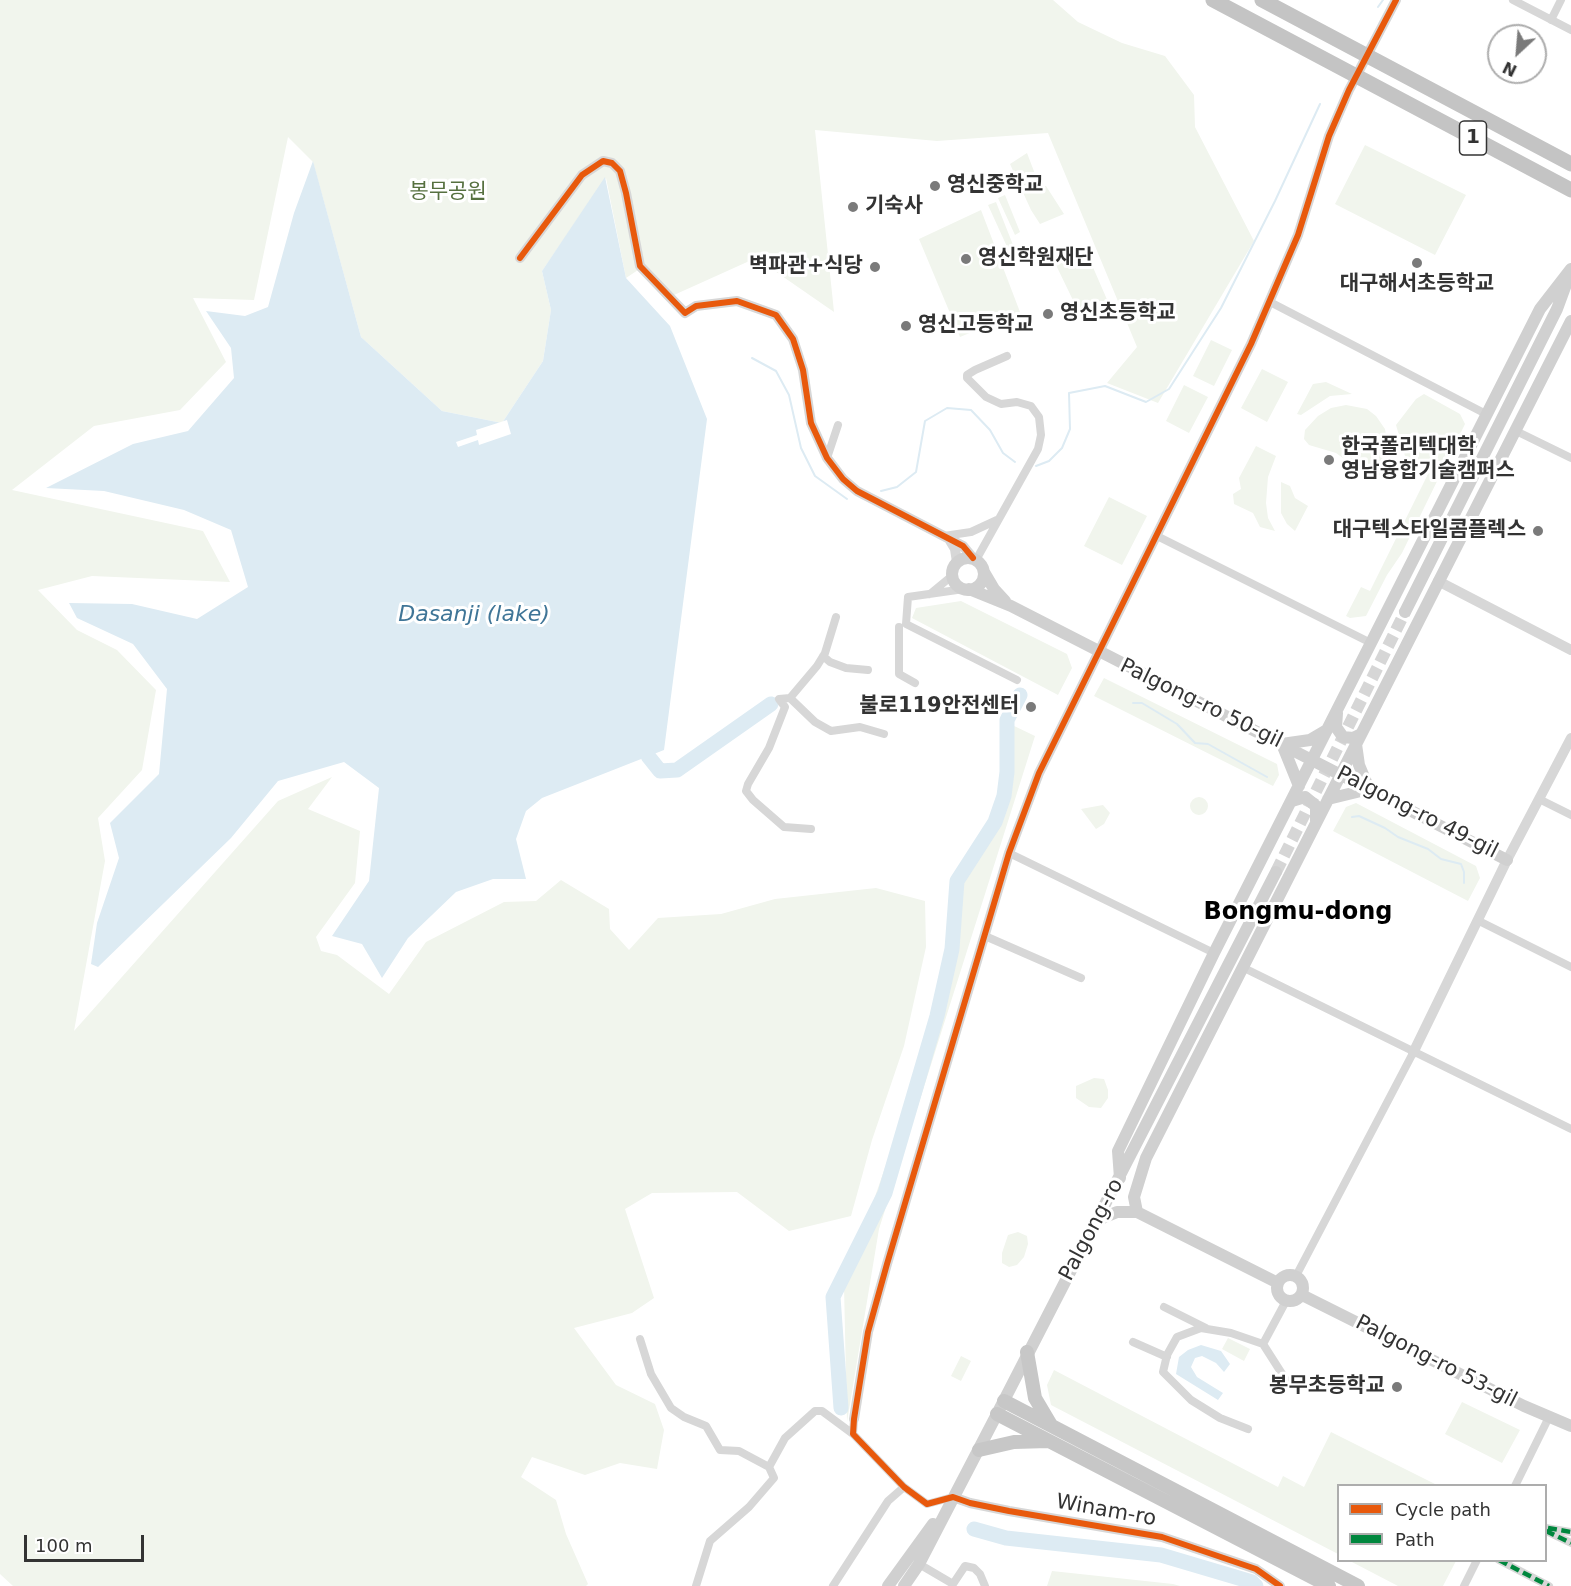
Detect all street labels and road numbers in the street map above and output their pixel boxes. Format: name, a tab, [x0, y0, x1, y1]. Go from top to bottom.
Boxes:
road number: 1	[1460, 121, 1486, 155]
street label: Palgong-ro 50-gil	[1116, 654, 1286, 754]
street label: Palgong-ro 49-gil	[1332, 761, 1502, 865]
street label: Palgong-ro	[1055, 1175, 1129, 1285]
street label: Palgong-ro 53-gil	[1351, 1310, 1521, 1414]
street label: Winam-ro	[1054, 1490, 1158, 1532]

